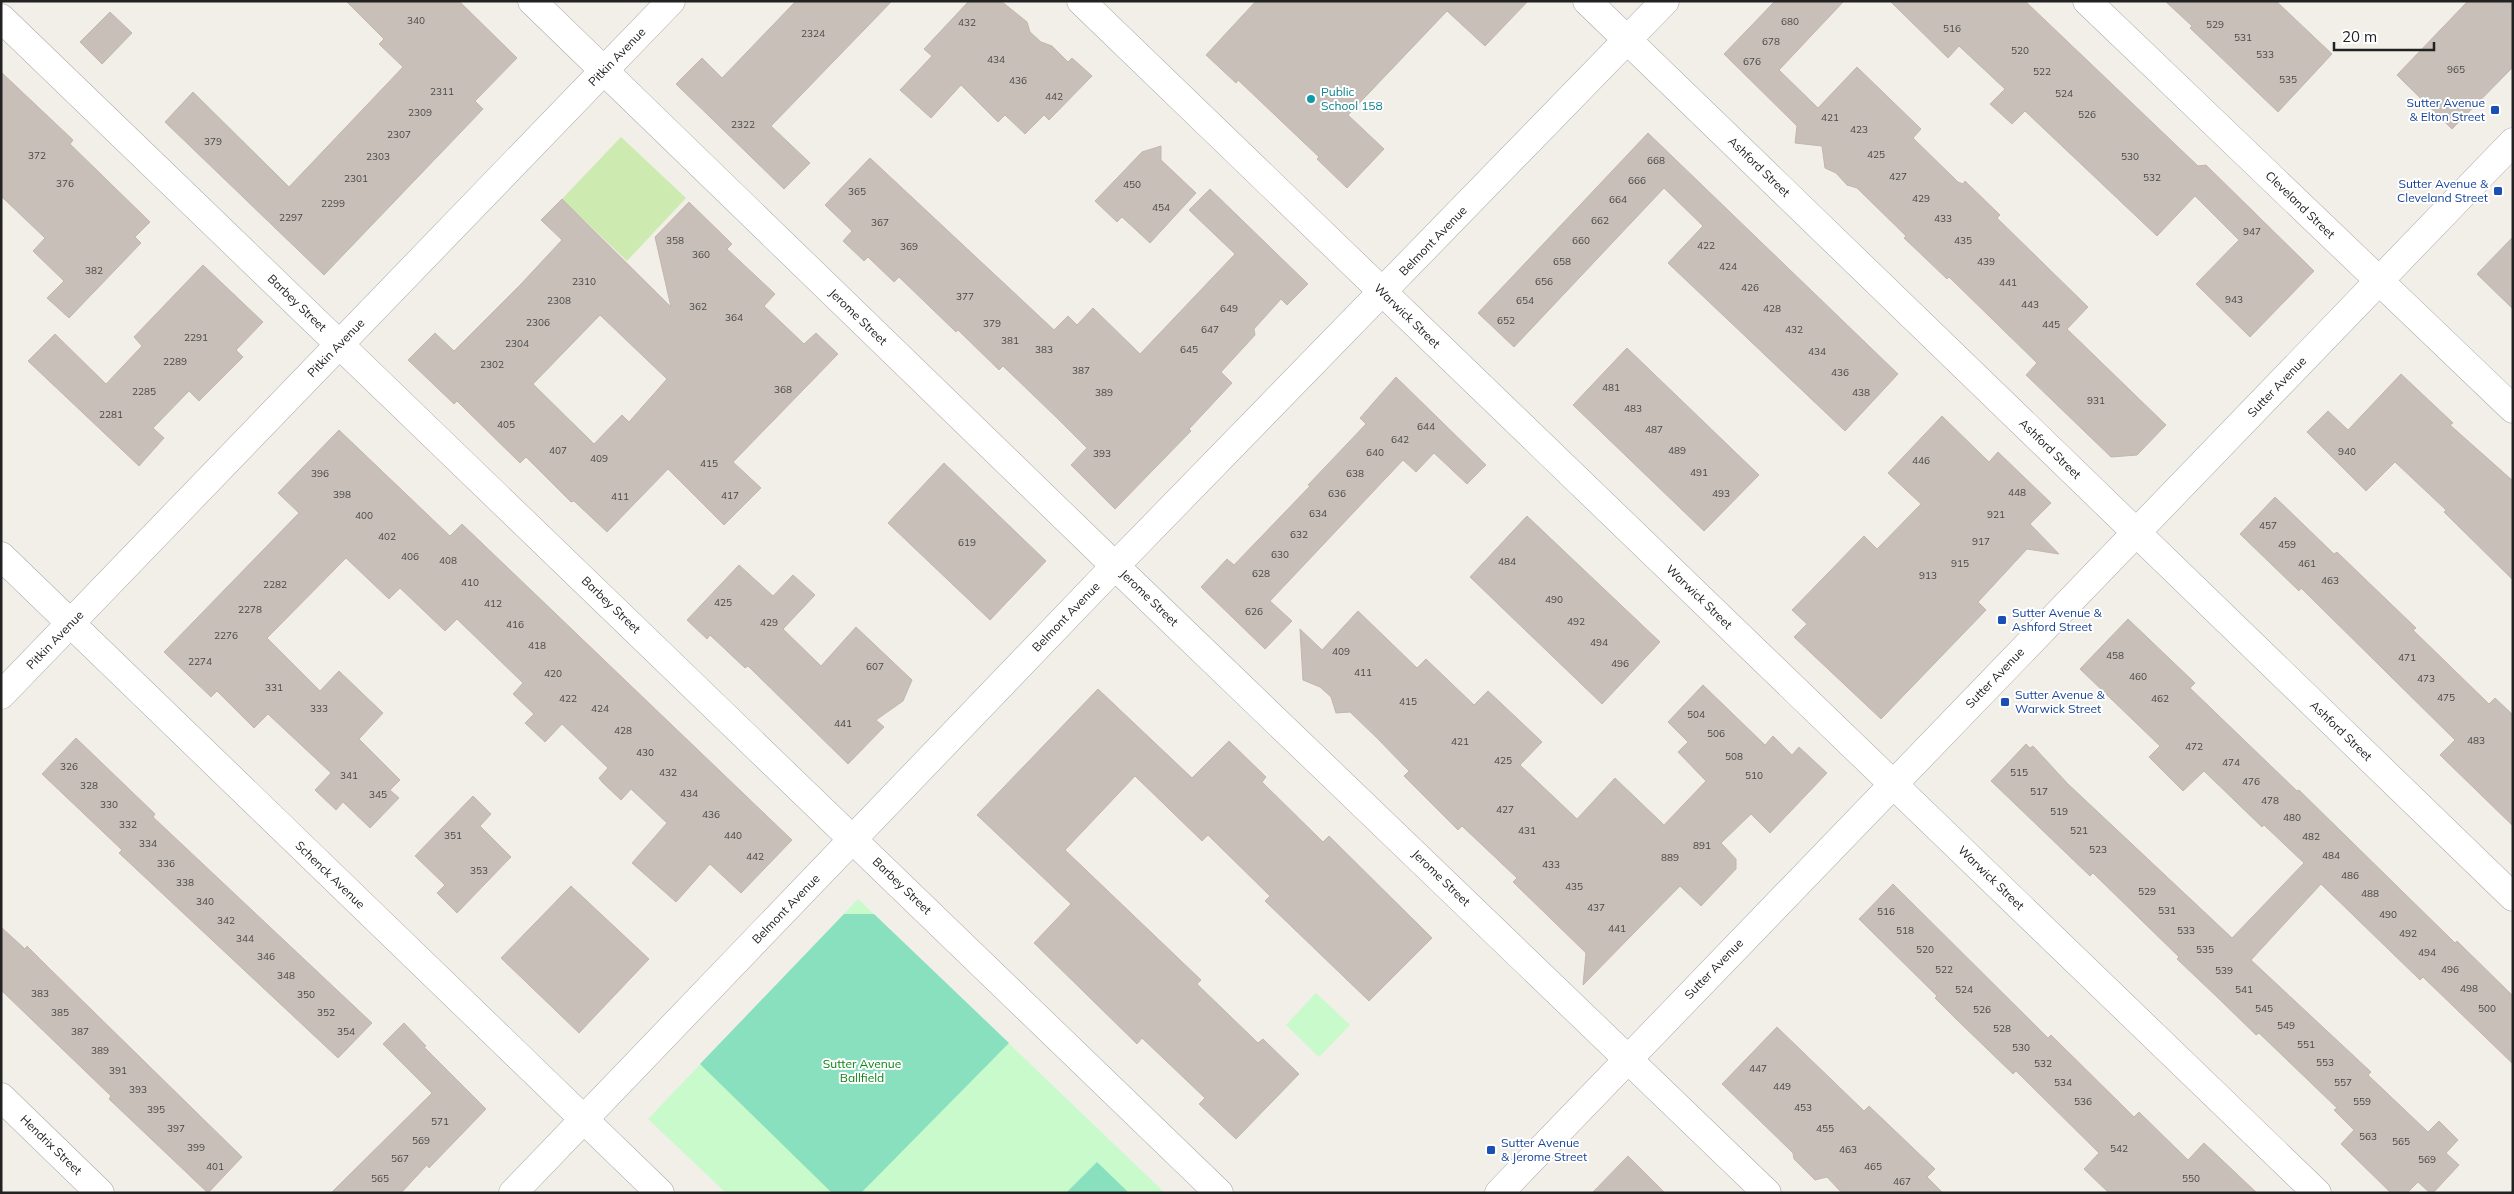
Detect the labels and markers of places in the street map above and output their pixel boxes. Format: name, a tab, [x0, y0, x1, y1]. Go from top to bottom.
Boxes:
place label: Public School 158	[1321, 84, 1383, 113]
marker: Public School 158	[1305, 93, 1317, 105]
place label: Sutter Avenue & Elton Street	[2407, 95, 2485, 124]
marker: Sutter Avenue & Elton Street	[2489, 104, 2501, 116]
place label: Sutter Avenue & Cleveland Street	[2397, 176, 2489, 205]
marker: Sutter Avenue & Cleveland Street	[2492, 185, 2504, 197]
place label: Sutter Avenue & Ashford Street	[2012, 605, 2103, 634]
marker: Sutter Avenue & Ashford Street	[1996, 614, 2008, 626]
place label: Sutter Avenue & Warwick Street	[2015, 687, 2106, 716]
marker: Sutter Avenue & Warwick Street	[1999, 696, 2011, 708]
place label: Sutter Avenue & Jerome Street	[1501, 1135, 1587, 1164]
marker: Sutter Avenue & Jerome Street	[1485, 1144, 1497, 1156]

